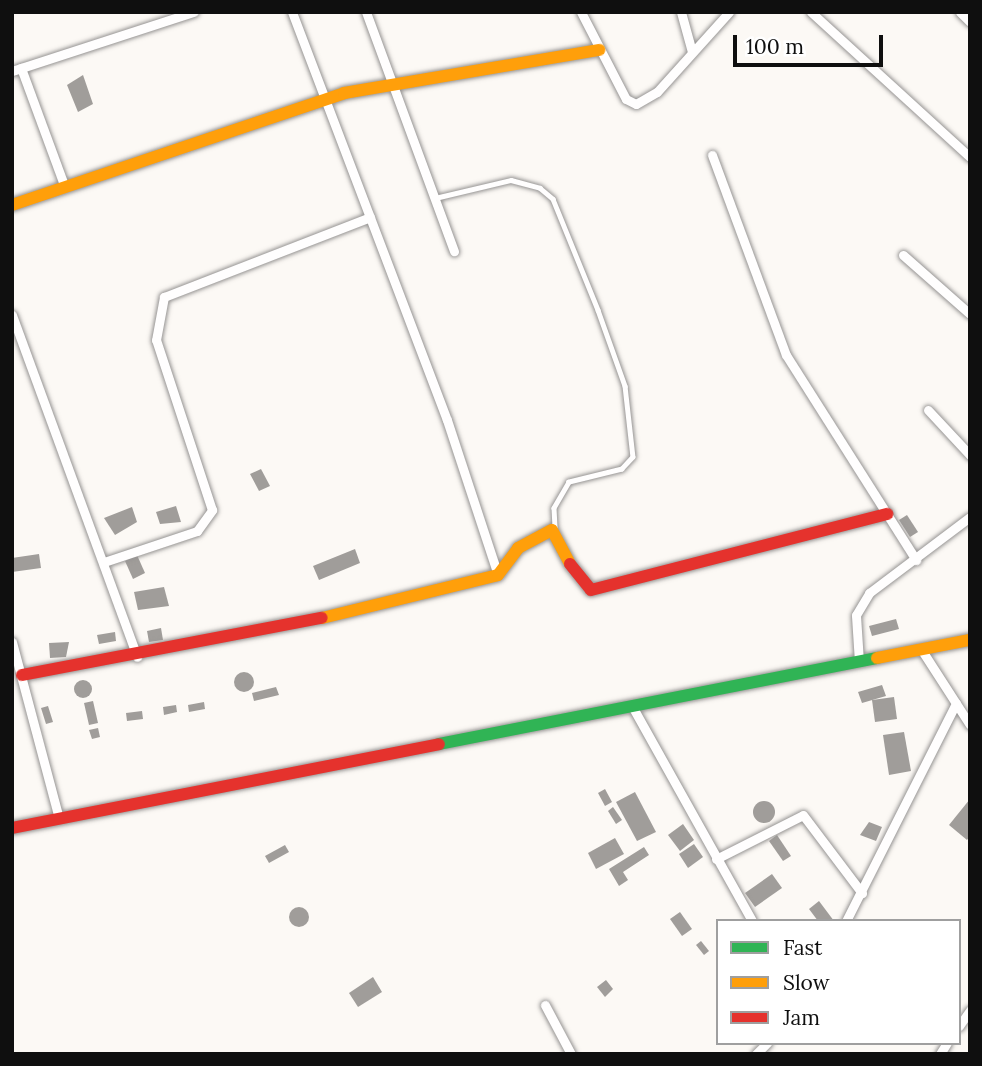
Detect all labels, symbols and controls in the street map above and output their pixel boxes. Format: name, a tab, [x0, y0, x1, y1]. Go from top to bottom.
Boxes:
scale bar	[737, 21, 888, 65]
text: 100 m	[746, 33, 804, 60]
legend	[716, 919, 961, 1045]
text: Fast	[783, 934, 822, 961]
text: Slow	[783, 969, 830, 996]
text: Jam	[783, 1004, 820, 1031]

